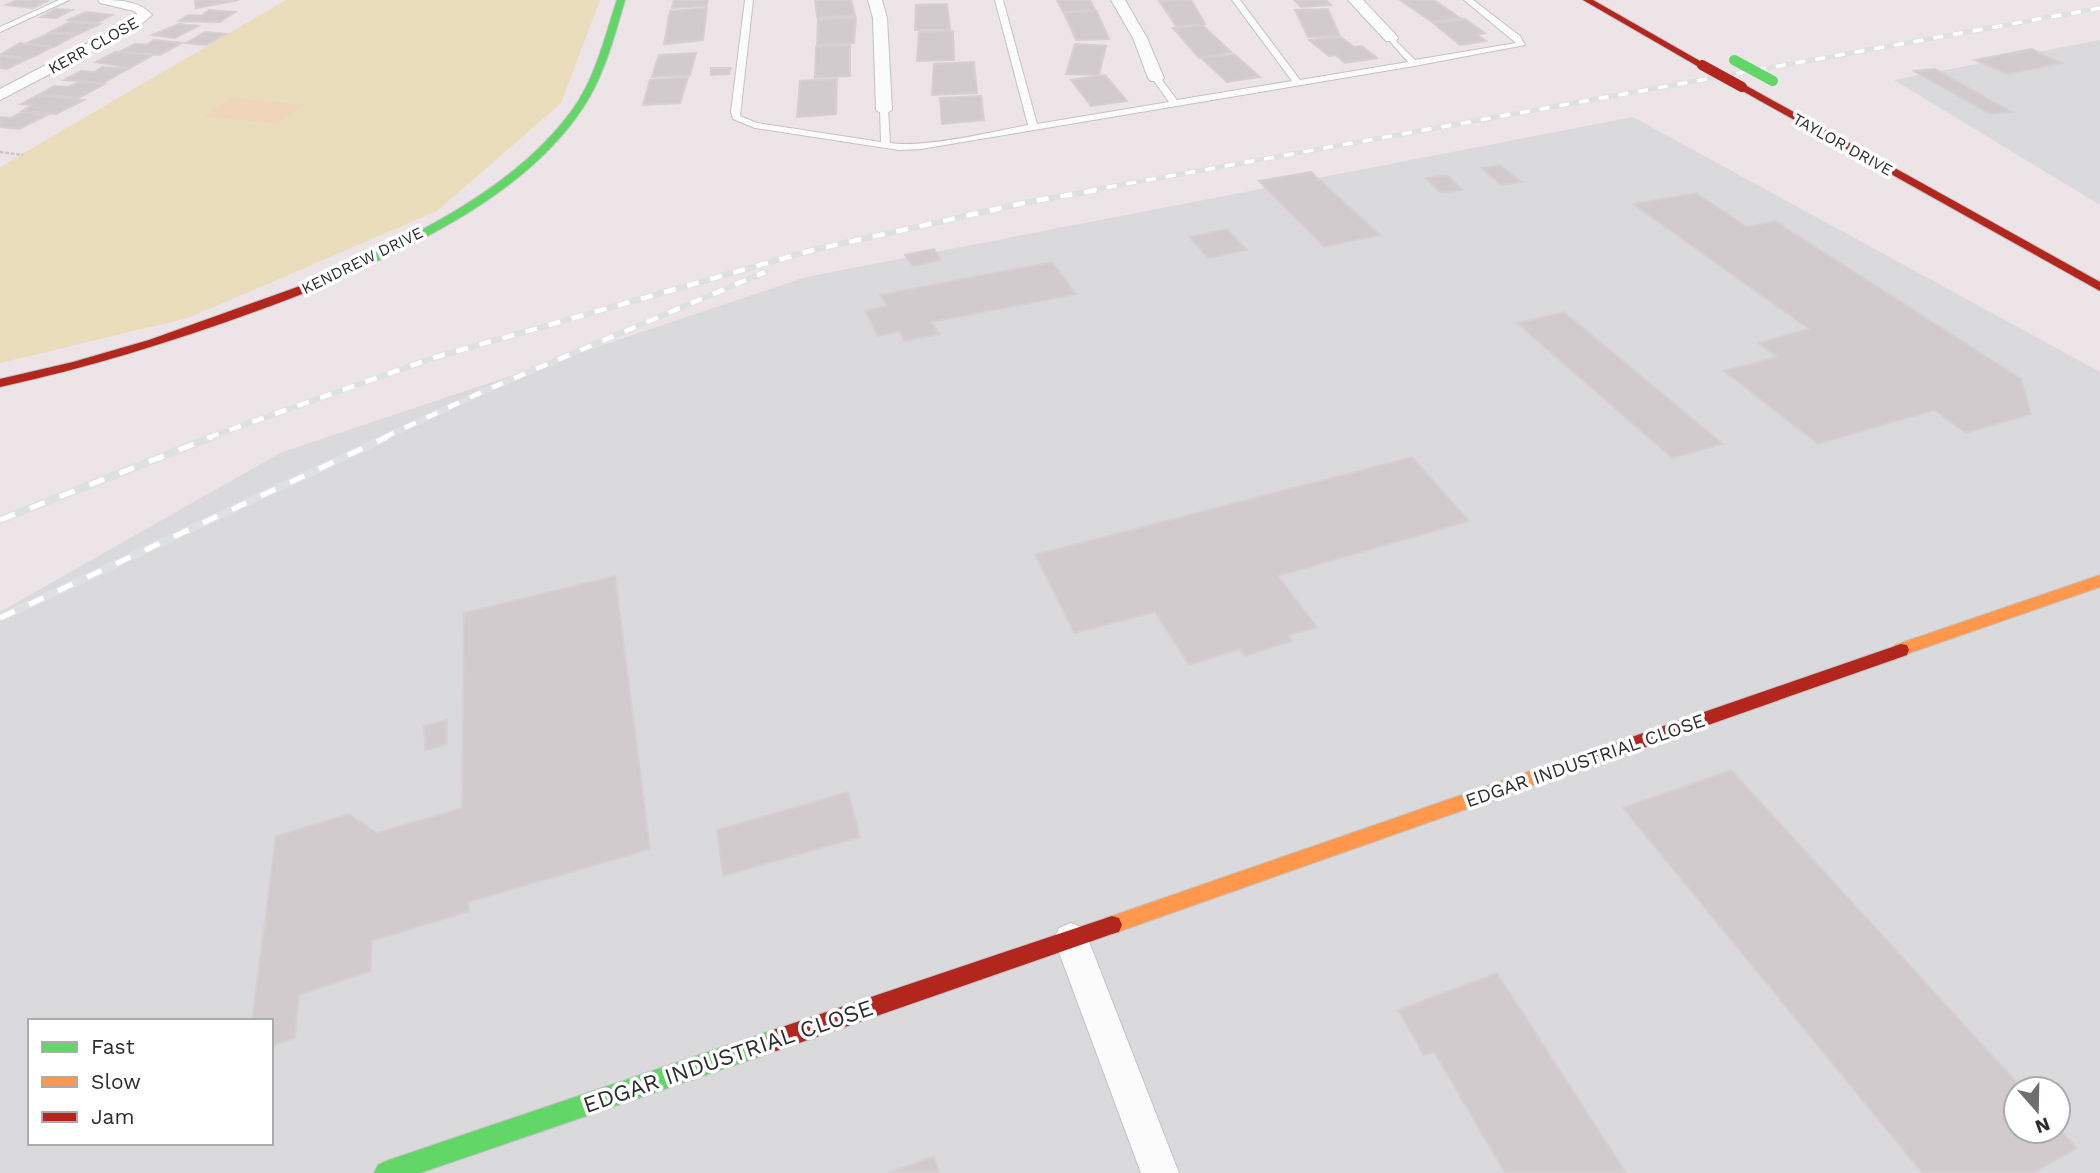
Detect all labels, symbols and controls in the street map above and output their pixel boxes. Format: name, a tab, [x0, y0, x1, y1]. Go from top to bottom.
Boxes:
street label: KERR CLOSE	[45, 13, 142, 78]
street label: TAYLOR DRIVE	[1789, 109, 1896, 180]
street label: KENDREW DRIVE	[298, 223, 426, 298]
street label: EDGAR INDUSTRIAL CLOSE	[1462, 709, 1708, 812]
street label: EDGAR INDUSTRIAL CLOSE	[580, 994, 877, 1119]
legend	[28, 1019, 273, 1145]
text: Fast	[91, 1034, 135, 1059]
text: Slow	[91, 1069, 141, 1094]
north arrow	[2002, 1075, 2072, 1145]
text: Jam	[91, 1104, 134, 1129]
text: N	[2032, 1112, 2053, 1139]

